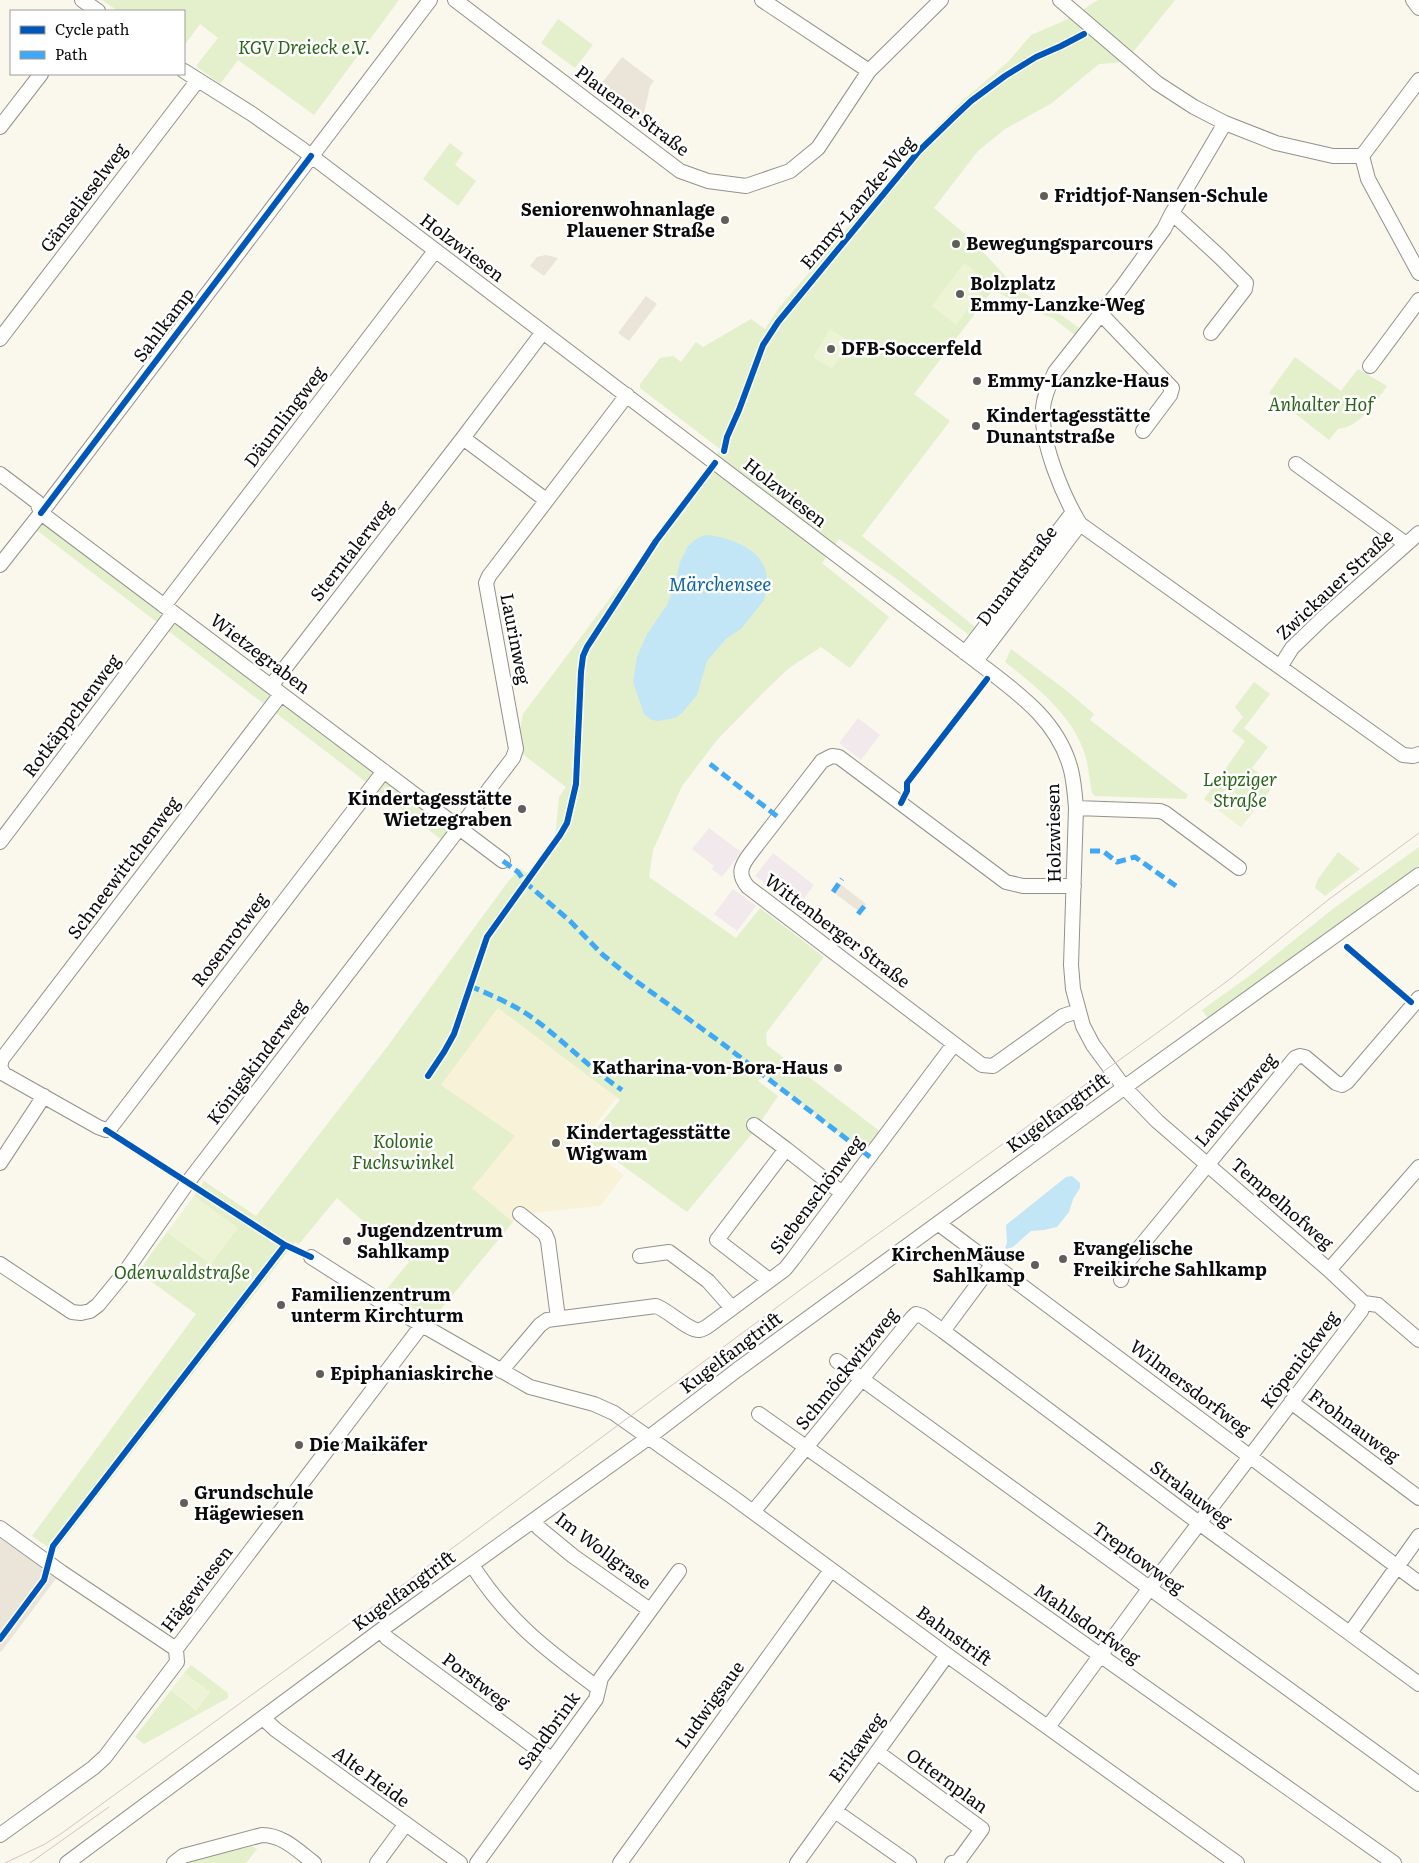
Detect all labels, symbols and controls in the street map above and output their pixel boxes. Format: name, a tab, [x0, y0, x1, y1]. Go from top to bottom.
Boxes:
legend	[10, 10, 185, 75]
text: Cycle path	[55, 17, 130, 40]
park label: KGV Dreieck e.V.	[238, 33, 370, 60]
text: Path	[55, 42, 88, 65]
street label: Plauener Straße	[570, 58, 696, 162]
street label: Emmy-Lanzke-Weg	[793, 129, 921, 274]
street label: Gänselieselweg	[33, 136, 133, 257]
place label: Fridtjof-Nansen-Schule	[1054, 181, 1268, 208]
marker: Fridtjof-Nansen-Schule	[1038, 190, 1050, 202]
place label: Seniorenwohnanlage Plauener Straße	[521, 195, 715, 243]
street label: Holzwiesen	[415, 206, 511, 288]
marker: Seniorenwohnanlage Plauener Straße	[719, 214, 731, 226]
place label: Bewegungsparcours	[966, 229, 1153, 256]
marker: Bewegungsparcours	[950, 238, 962, 250]
place label: Bolzplatz Emmy-Lanzke-Weg	[970, 269, 1146, 317]
street label: Sahlkamp	[126, 281, 200, 367]
marker: Bolzplatz Emmy-Lanzke-Weg	[954, 288, 966, 300]
place label: DFB-Soccerfeld	[841, 334, 982, 361]
marker: DFB-Soccerfeld	[825, 343, 837, 355]
street label: Däumlingweg	[237, 359, 331, 472]
place label: Emmy-Lanzke-Haus	[987, 366, 1169, 393]
marker: Emmy-Lanzke-Haus	[971, 375, 983, 387]
park label: Anhalter Hof	[1268, 390, 1376, 417]
place label: Kindertagesstätte Dunantstraße	[986, 401, 1150, 449]
marker: Kindertagesstätte Dunantstraße	[970, 420, 982, 432]
street label: Holzwiesen	[738, 450, 834, 533]
street label: Sterntalerweg	[303, 493, 400, 606]
street label: Dunantstraße	[969, 519, 1063, 631]
street label: Zwickauer Straße	[1269, 522, 1399, 645]
water label: Märchensee	[669, 569, 771, 597]
street label: Laurinweg	[494, 591, 539, 688]
street label: Wietzegraben	[205, 606, 317, 700]
street label: Rotkäppchenweg	[15, 647, 127, 782]
park label: Leipziger Straße	[1203, 765, 1277, 813]
street label: Holzwiesen	[1038, 783, 1067, 883]
place label: Kindertagesstätte Wietzegraben	[348, 784, 512, 832]
street label: Schneewittchenweg	[60, 789, 186, 944]
marker: Kindertagesstätte Wietzegraben	[516, 803, 528, 815]
street label: Wittenberger Straße	[759, 866, 917, 994]
street label: Rosenrotweg	[184, 886, 274, 992]
street label: Königskinderweg	[200, 992, 313, 1130]
street label: Lankwitzweg	[1187, 1046, 1283, 1152]
place label: Katharina-von-Bora-Haus	[592, 1053, 828, 1080]
marker: Katharina-von-Bora-Haus	[832, 1062, 844, 1074]
street label: Kugelfangtrift	[1000, 1065, 1115, 1159]
place label: Kindertagesstätte Wigwam	[566, 1118, 730, 1166]
park label: Kolonie Fuchswinkel	[352, 1127, 455, 1175]
street label: Siebenschönweg	[762, 1128, 870, 1259]
marker: Kindertagesstätte Wigwam	[550, 1137, 562, 1149]
street label: Tempelhofweg	[1226, 1150, 1341, 1256]
place label: Jugendzentrum Sahlkamp	[357, 1216, 503, 1264]
place label: Evangelische Freikirche Sahlkamp	[1073, 1234, 1267, 1282]
marker: Jugendzentrum Sahlkamp	[341, 1235, 353, 1247]
place label: KirchenMäuse Sahlkamp	[891, 1240, 1025, 1288]
marker: Evangelische Freikirche Sahlkamp	[1057, 1253, 1069, 1265]
park label: Odenwaldstraße	[114, 1258, 250, 1285]
marker: KirchenMäuse Sahlkamp	[1029, 1259, 1041, 1271]
place label: Familienzentrum unterm Kirchturm	[291, 1280, 464, 1328]
marker: Familienzentrum unterm Kirchturm	[275, 1299, 287, 1311]
street label: Schmöckwitzweg	[788, 1300, 904, 1435]
street label: Kugelfangtrift	[673, 1304, 787, 1399]
street label: Köpenickweg	[1253, 1304, 1345, 1414]
street label: Wilmersdorfweg	[1125, 1332, 1258, 1442]
place label: Epiphaniaskirche	[330, 1359, 494, 1386]
marker: Epiphaniaskirche	[314, 1368, 326, 1380]
street label: Frohnauweg	[1304, 1382, 1407, 1469]
place label: Die Maikäfer	[309, 1430, 428, 1457]
marker: Die Maikäfer	[293, 1439, 305, 1451]
street label: Stralauweg	[1145, 1453, 1239, 1533]
place label: Grundschule Hägewiesen	[194, 1478, 314, 1526]
marker: Grundschule Hägewiesen	[178, 1497, 190, 1509]
street label: Im Wollgrase	[550, 1505, 658, 1595]
street label: Treptowweg	[1087, 1514, 1192, 1600]
street label: Hägewiesen	[153, 1539, 238, 1637]
street label: Kugelfangtrift	[346, 1543, 461, 1637]
street label: Mahlsdorfweg	[1029, 1576, 1147, 1670]
street label: Bahnstrift	[911, 1598, 999, 1672]
street label: Porstweg	[437, 1645, 517, 1715]
street label: Ludwigsaue	[668, 1655, 750, 1754]
street label: Sandbrink	[510, 1685, 586, 1775]
street label: Erikaweg	[821, 1706, 891, 1788]
street label: Alte Heide	[328, 1739, 416, 1813]
street label: Otternplan	[901, 1741, 995, 1819]

